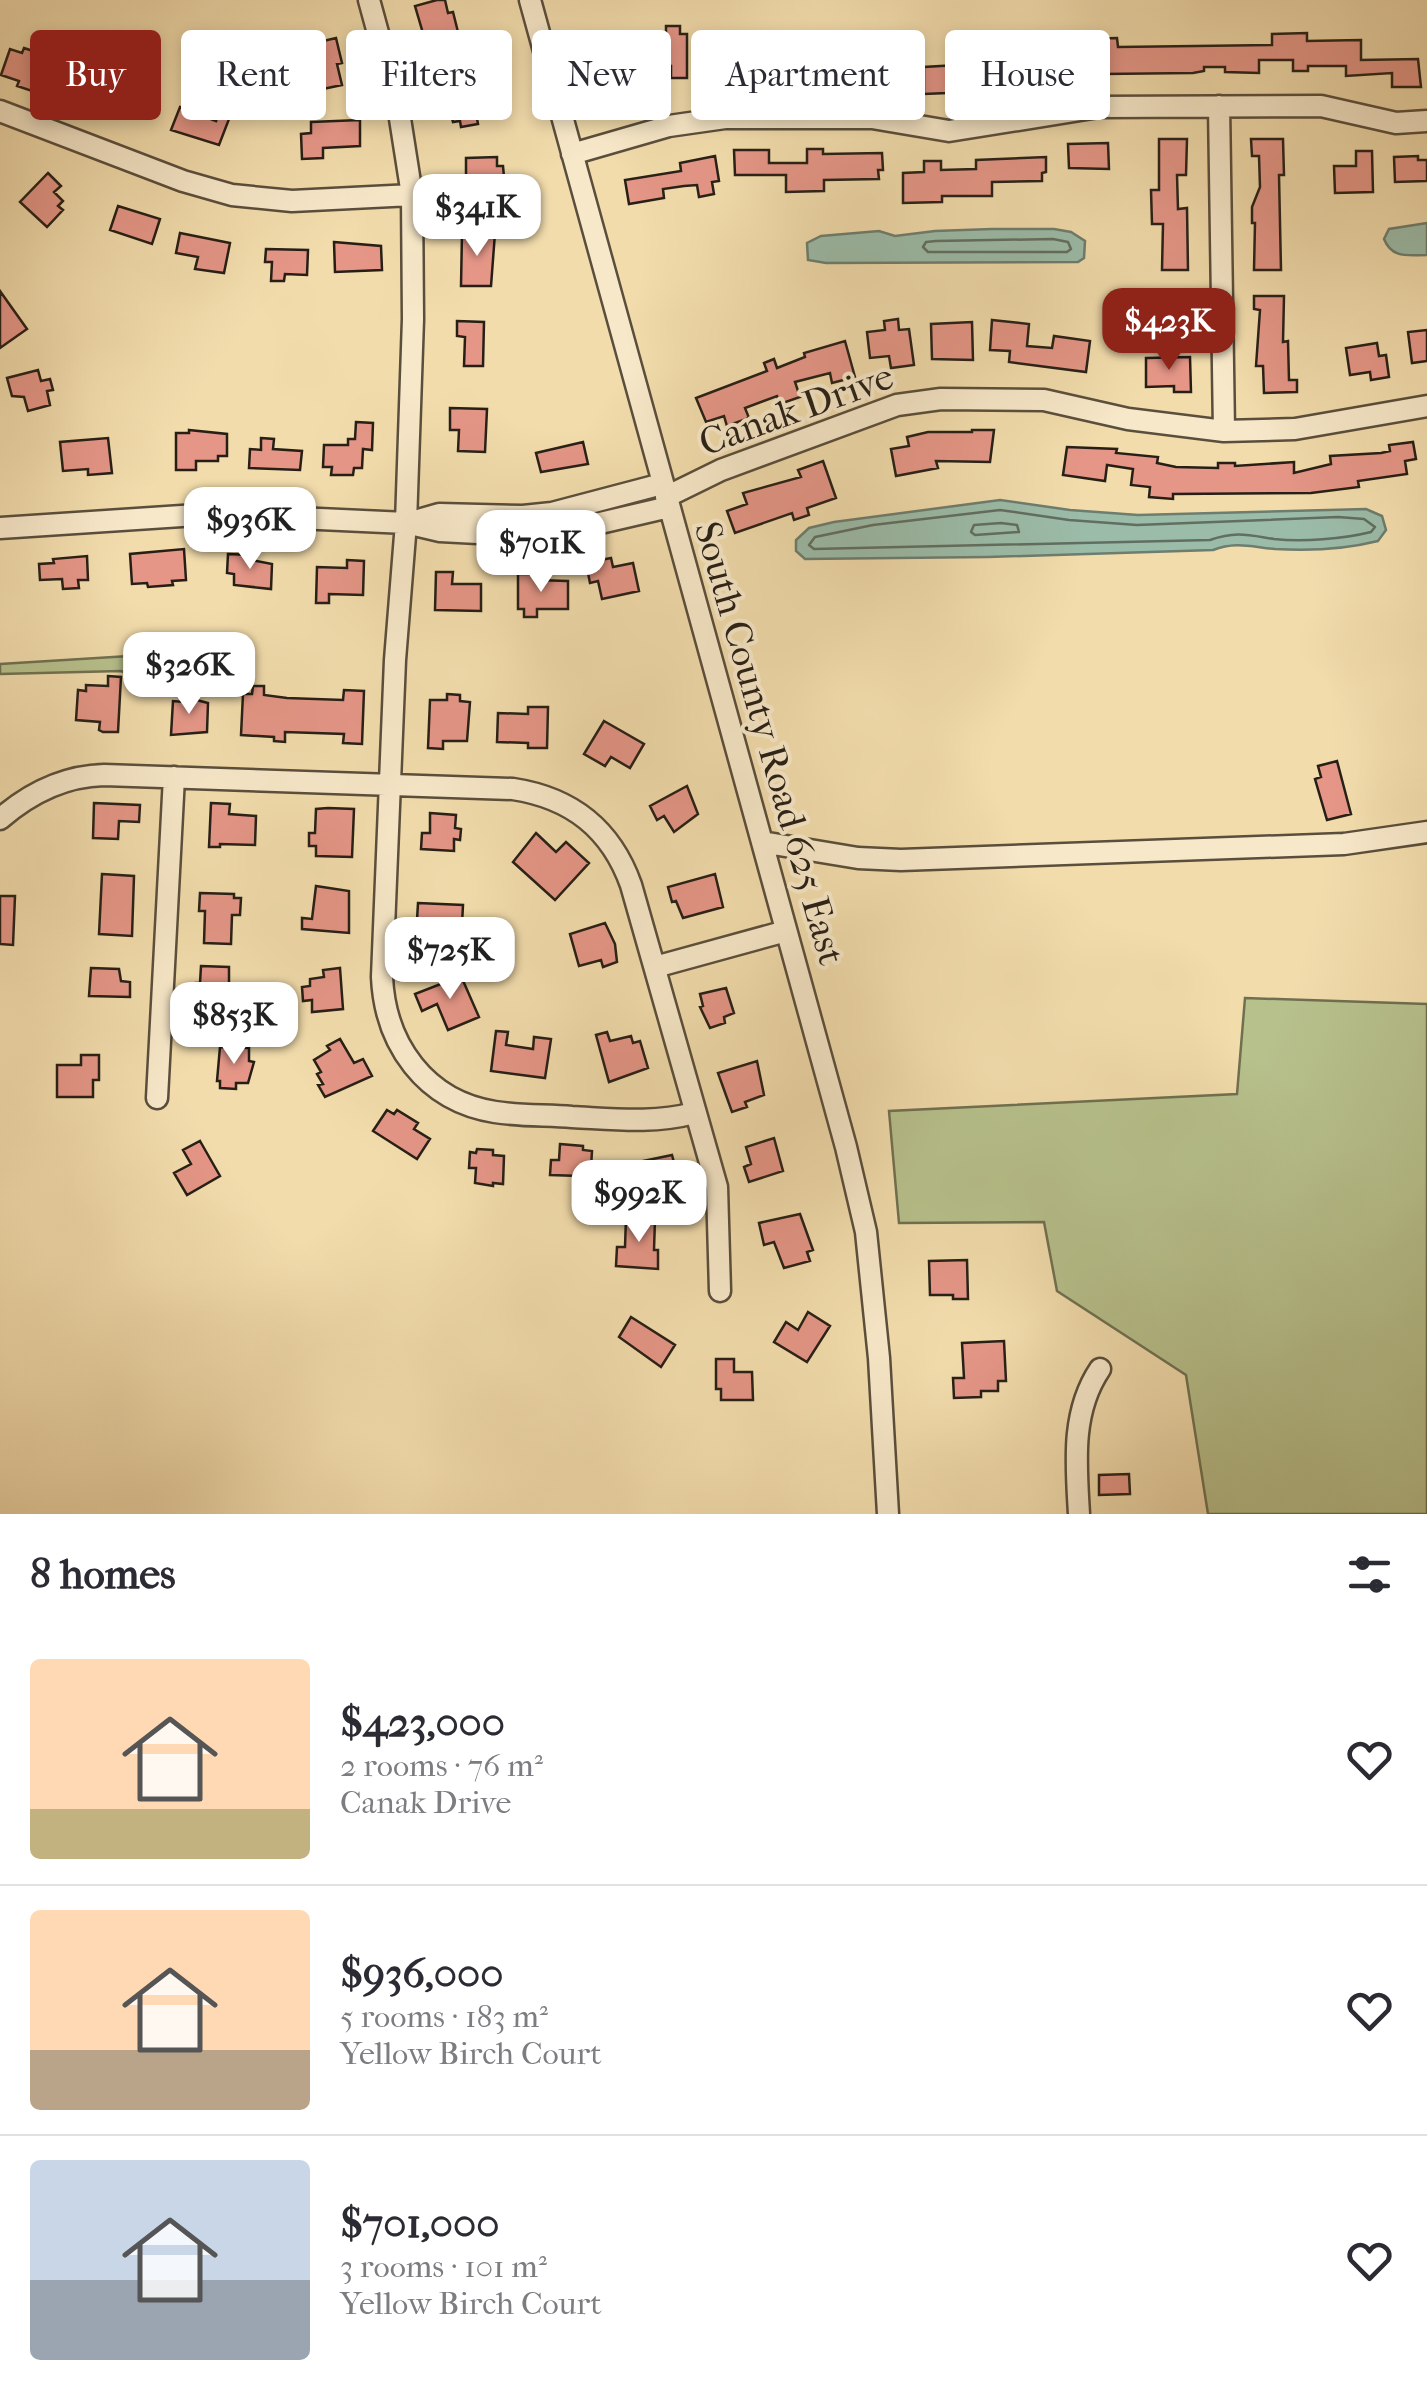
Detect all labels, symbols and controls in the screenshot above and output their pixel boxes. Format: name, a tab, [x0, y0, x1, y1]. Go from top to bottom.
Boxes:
chip: Buy	[30, 30, 161, 120]
chip: Rent	[181, 30, 326, 120]
chip: Filters	[346, 30, 512, 120]
chip: New	[532, 30, 671, 120]
chip: Apartment	[691, 30, 925, 120]
chip: House	[945, 30, 1110, 120]
pin: $341K	[407, 174, 547, 259]
text: $341K	[435, 188, 519, 225]
pin: $423K	[1099, 288, 1239, 373]
text: $423K	[1124, 302, 1214, 339]
street label: Canak Drive	[693, 354, 899, 465]
pin: $936K	[180, 487, 320, 572]
text: $936K	[206, 501, 294, 538]
pin: $701K	[471, 510, 611, 595]
street label: South County Road 625 East	[685, 517, 854, 970]
text: $701K	[498, 524, 584, 561]
pin: $326K	[119, 632, 259, 717]
text: $326K	[145, 646, 233, 683]
pin: $725K	[380, 917, 520, 1002]
text: $725K	[407, 931, 493, 968]
pin: $853K	[164, 982, 304, 1067]
text: $853K	[192, 996, 276, 1033]
pin: $992K	[569, 1160, 709, 1245]
text: $992K	[594, 1174, 684, 1211]
icon: filters	[1342, 1547, 1397, 1602]
text: 8 homes	[30, 1550, 176, 1599]
text: $423,000	[340, 1698, 505, 1747]
icon: home	[110, 1699, 230, 1819]
icon: heart	[1342, 1732, 1397, 1787]
text: 2 rooms · 76 m²	[340, 1747, 543, 1784]
text: Canak Drive	[340, 1784, 511, 1821]
text: $936,000	[340, 1949, 503, 1998]
icon: home	[110, 1950, 230, 2070]
icon: heart	[1342, 1983, 1397, 2038]
text: 5 rooms · 183 m²	[340, 1998, 548, 2035]
text: Yellow Birch Court	[340, 2035, 602, 2072]
text: $701,000	[340, 2199, 499, 2248]
icon: home	[110, 2200, 230, 2320]
icon: heart	[1342, 2233, 1397, 2288]
text: 3 rooms · 101 m²	[340, 2248, 547, 2285]
text: Yellow Birch Court	[340, 2285, 602, 2322]

